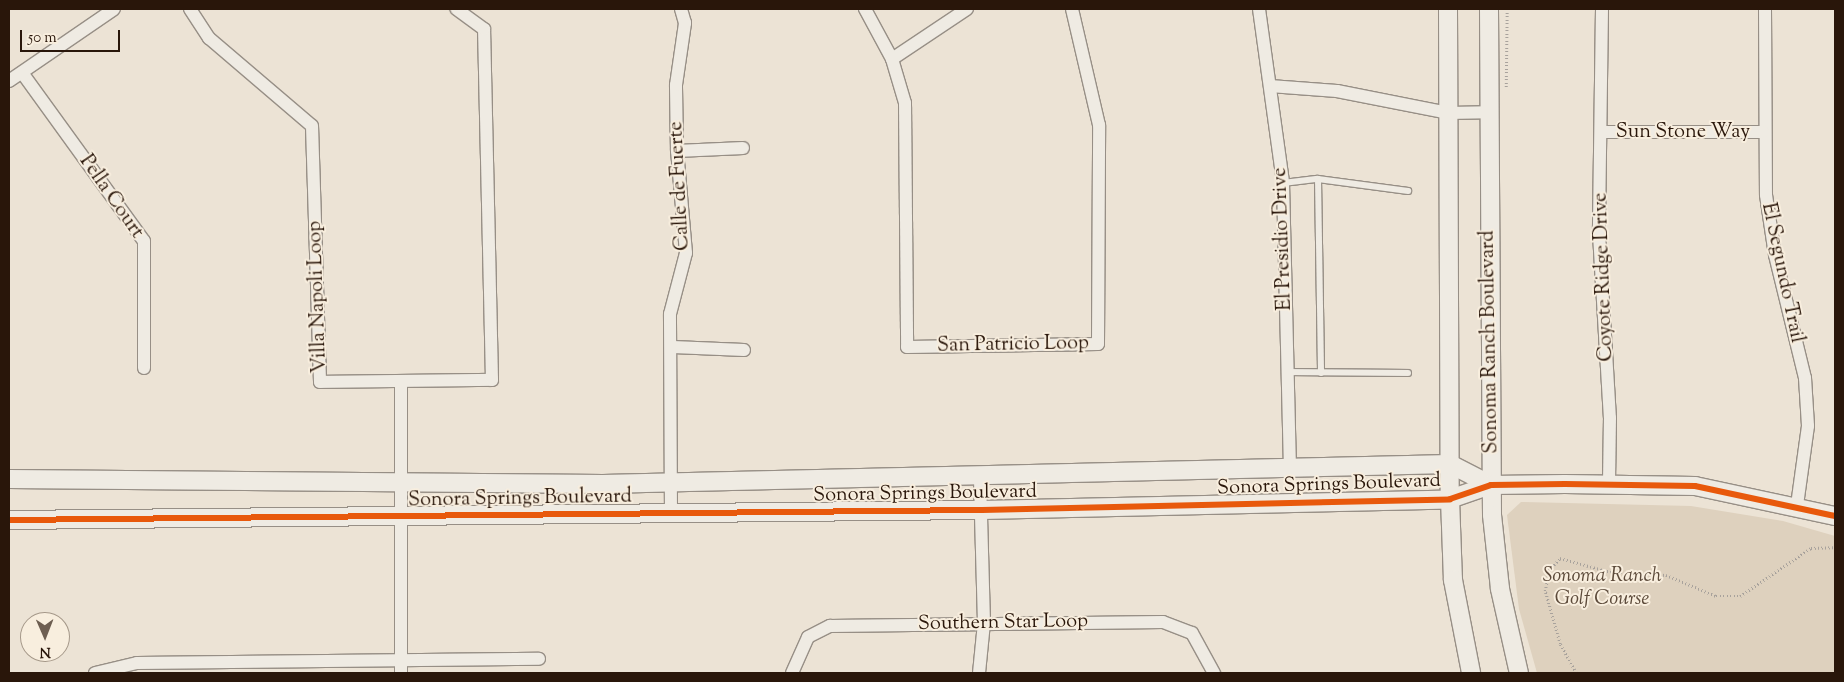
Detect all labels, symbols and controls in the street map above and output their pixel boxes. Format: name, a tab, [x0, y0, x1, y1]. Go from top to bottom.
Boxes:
scale bar	[22, 20, 122, 52]
text: 50 m	[28, 28, 57, 49]
street label: Sun Stone Way	[1616, 120, 1750, 144]
street label: Calle de Fuerte	[665, 121, 695, 251]
street label: Pella Court	[73, 151, 149, 243]
street label: El Presidio Drive	[1269, 167, 1297, 311]
street label: Coyote Ridge Drive	[1589, 192, 1619, 362]
street label: El Segundo Trail	[1755, 201, 1809, 345]
street label: Villa Napoli Loop	[303, 220, 333, 374]
street label: Sonoma Ranch Boulevard	[1476, 230, 1504, 454]
street label: San Patricio Loop	[937, 332, 1089, 358]
street label: Sonora Springs Boulevard	[1217, 469, 1441, 501]
street label: Sonora Springs Boulevard	[813, 480, 1037, 508]
street label: Sonora Springs Boulevard	[408, 485, 632, 513]
park label: Sonoma Ranch Golf Course	[1543, 565, 1661, 612]
street label: Southern Star Loop	[918, 610, 1088, 636]
north arrow	[20, 612, 70, 662]
text: N	[39, 641, 51, 661]

